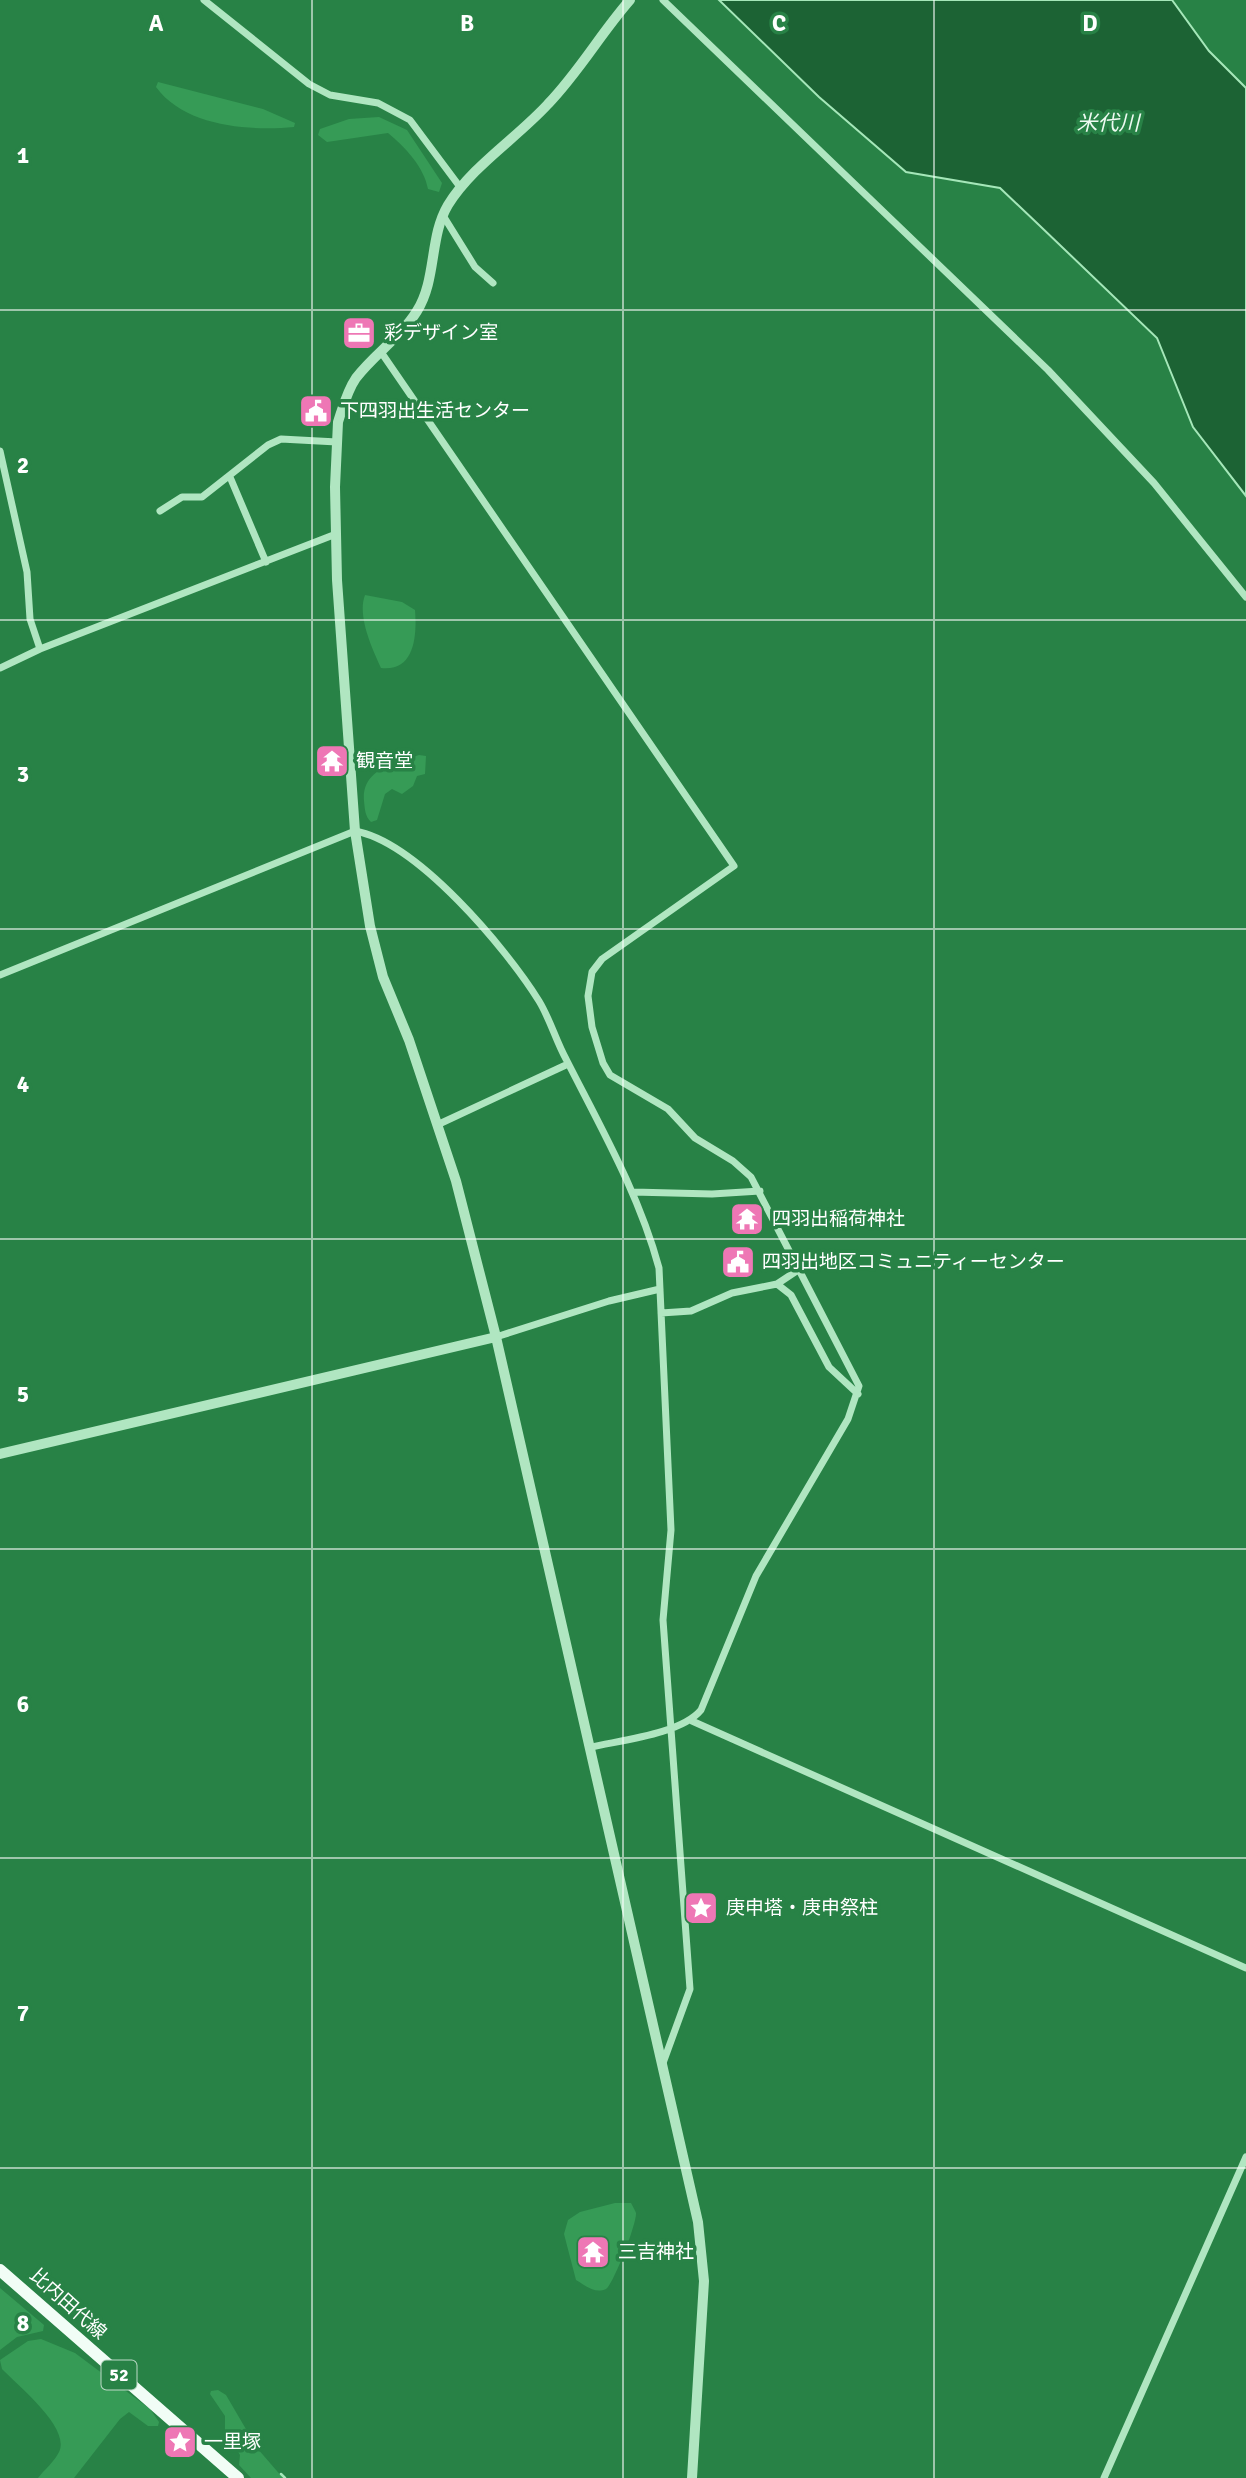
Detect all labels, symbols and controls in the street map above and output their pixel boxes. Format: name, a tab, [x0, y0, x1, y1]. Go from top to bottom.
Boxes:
text: A	[149, 9, 164, 38]
text: B	[460, 9, 474, 38]
text: C	[772, 9, 786, 38]
text: D	[1082, 9, 1098, 38]
water label: 米代川	[1077, 110, 1141, 136]
text: 1	[17, 141, 29, 170]
office icon: 彩デザイン室	[340, 314, 378, 352]
place label: 彩デザイン室	[384, 321, 498, 345]
public building icon: 下四羽出生活センター	[297, 392, 335, 430]
place label: 下四羽出生活センター	[340, 399, 530, 423]
text: 2	[17, 451, 29, 480]
temple icon: 観音堂	[313, 742, 351, 780]
place label: 観音堂	[356, 749, 413, 773]
text: 3	[17, 760, 29, 789]
text: 4	[17, 1070, 29, 1099]
temple icon: 四羽出稲荷神社	[728, 1200, 766, 1238]
place label: 四羽出稲荷神社	[772, 1207, 905, 1231]
public building icon: 四羽出地区コミュニティーセンター	[719, 1243, 757, 1281]
place label: 四羽出地区コミュニティーセンター	[762, 1250, 1065, 1274]
text: 5	[17, 1380, 29, 1409]
text: 6	[17, 1690, 29, 1719]
place icon: 庚申塔・庚申祭柱	[682, 1889, 720, 1927]
place label: 庚申塔・庚申祭柱	[726, 1896, 878, 1920]
text: 7	[17, 1999, 29, 2028]
temple icon: 三吉神社	[574, 2233, 612, 2271]
place label: 三吉神社	[618, 2240, 694, 2264]
street label: 比内田代線	[25, 2263, 111, 2345]
text: 8	[17, 2309, 29, 2338]
road number: 52	[102, 2360, 136, 2390]
place icon: 一里塚	[161, 2423, 199, 2461]
place label: 一里塚	[204, 2430, 261, 2454]

